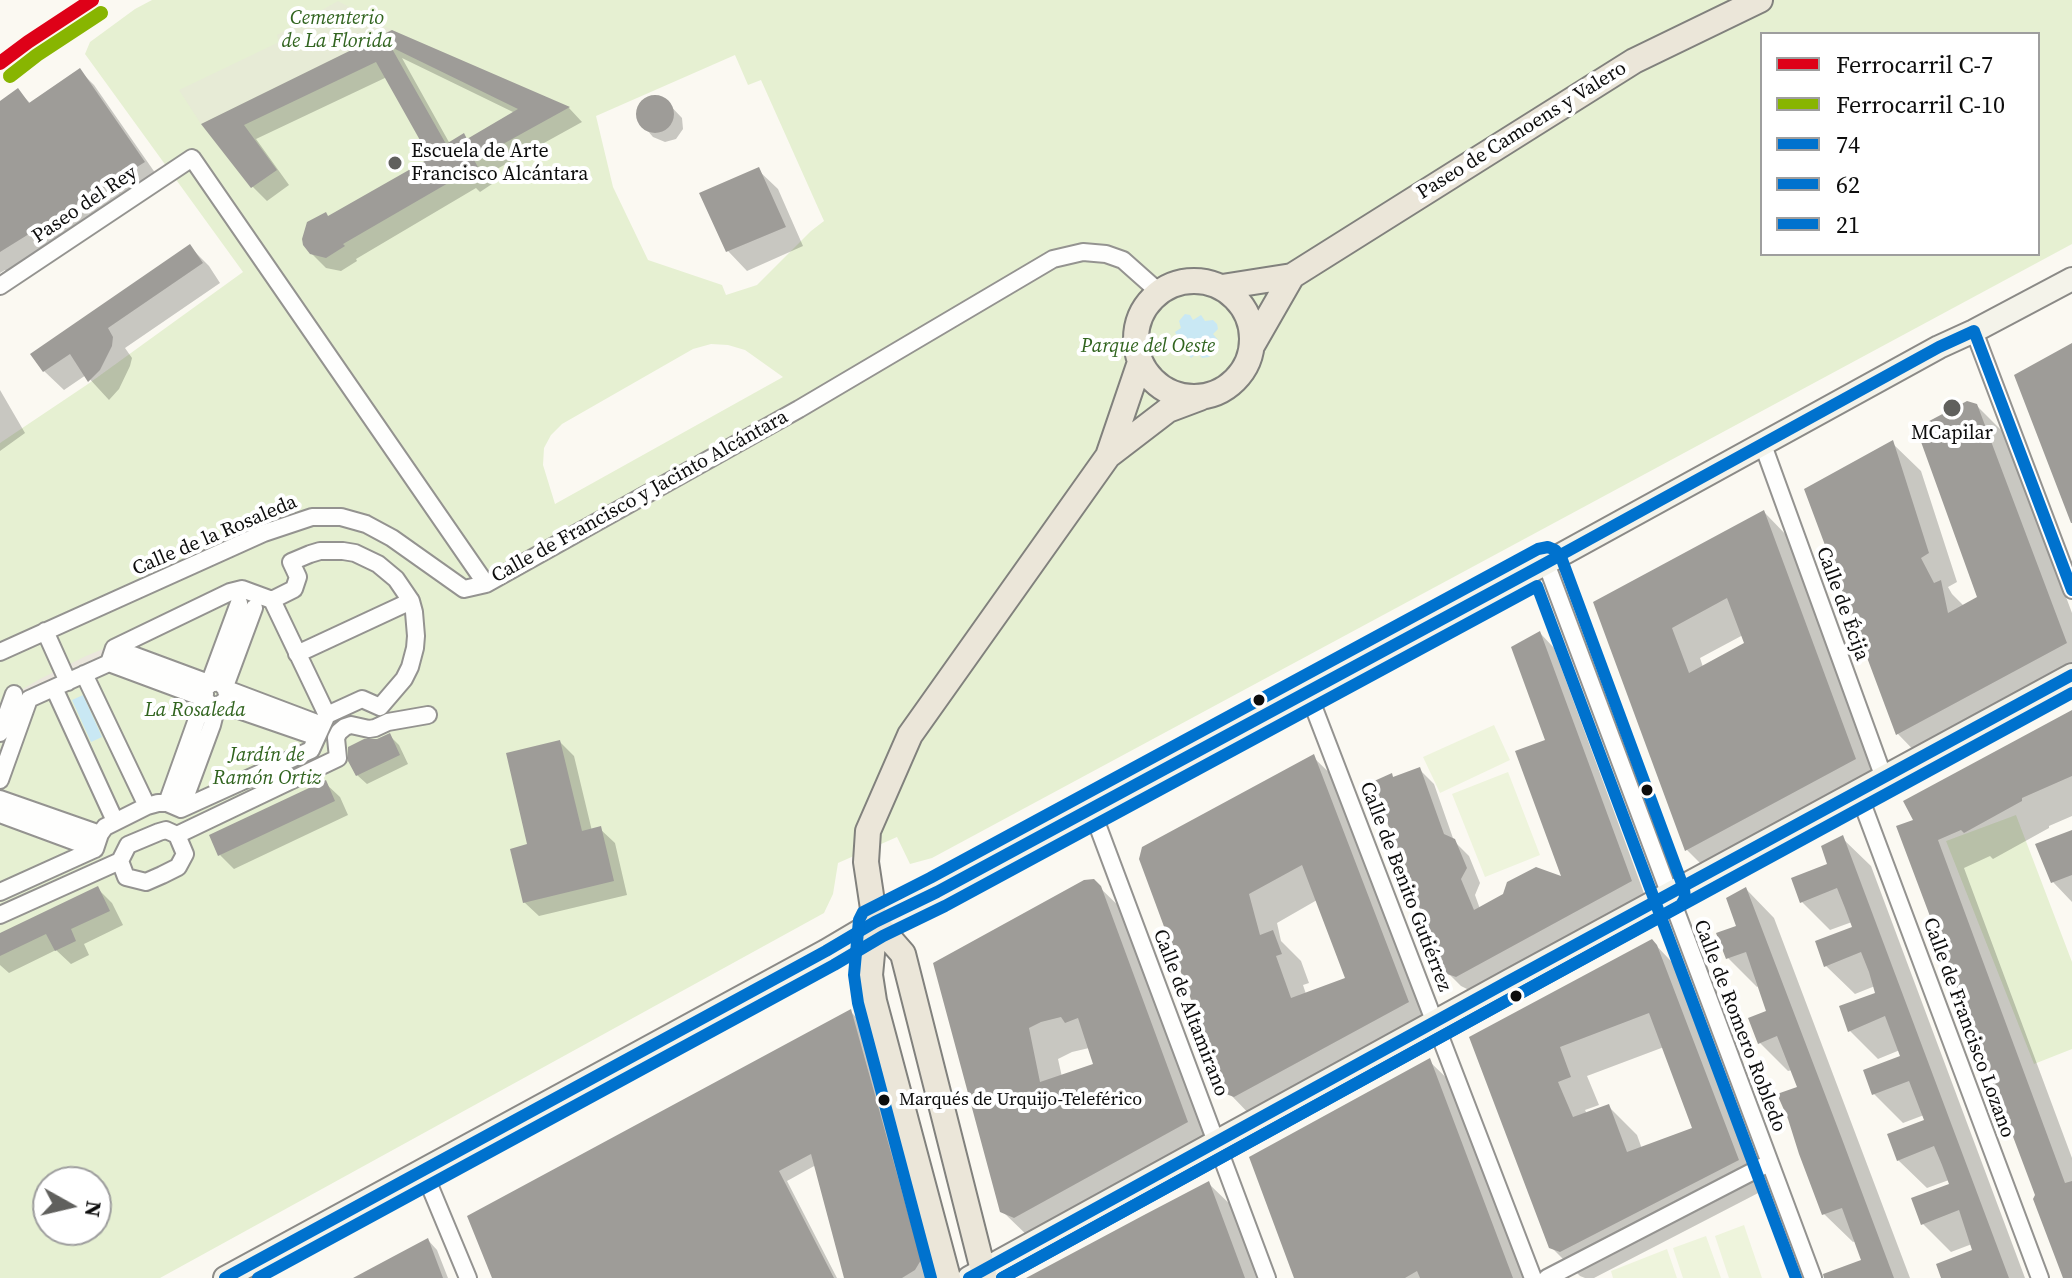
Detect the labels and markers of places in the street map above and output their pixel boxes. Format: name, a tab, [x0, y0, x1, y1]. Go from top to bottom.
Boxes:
place label: Escuela de Arte Francisco Alcántara	[411, 140, 588, 187]
marker: Escuela de Arte Francisco Alcántara	[386, 154, 404, 172]
marker: MCapilar	[1941, 397, 1963, 419]
place label: MCapilar	[1911, 422, 1993, 446]
unlabelled marker	[1251, 692, 1267, 708]
unlabelled marker	[1639, 782, 1655, 798]
unlabelled marker	[1508, 988, 1524, 1004]
place label: Marqués de Urquijo-Teleférico	[899, 1089, 1142, 1111]
marker: Marqués de Urquijo-Teleférico	[876, 1092, 892, 1108]

